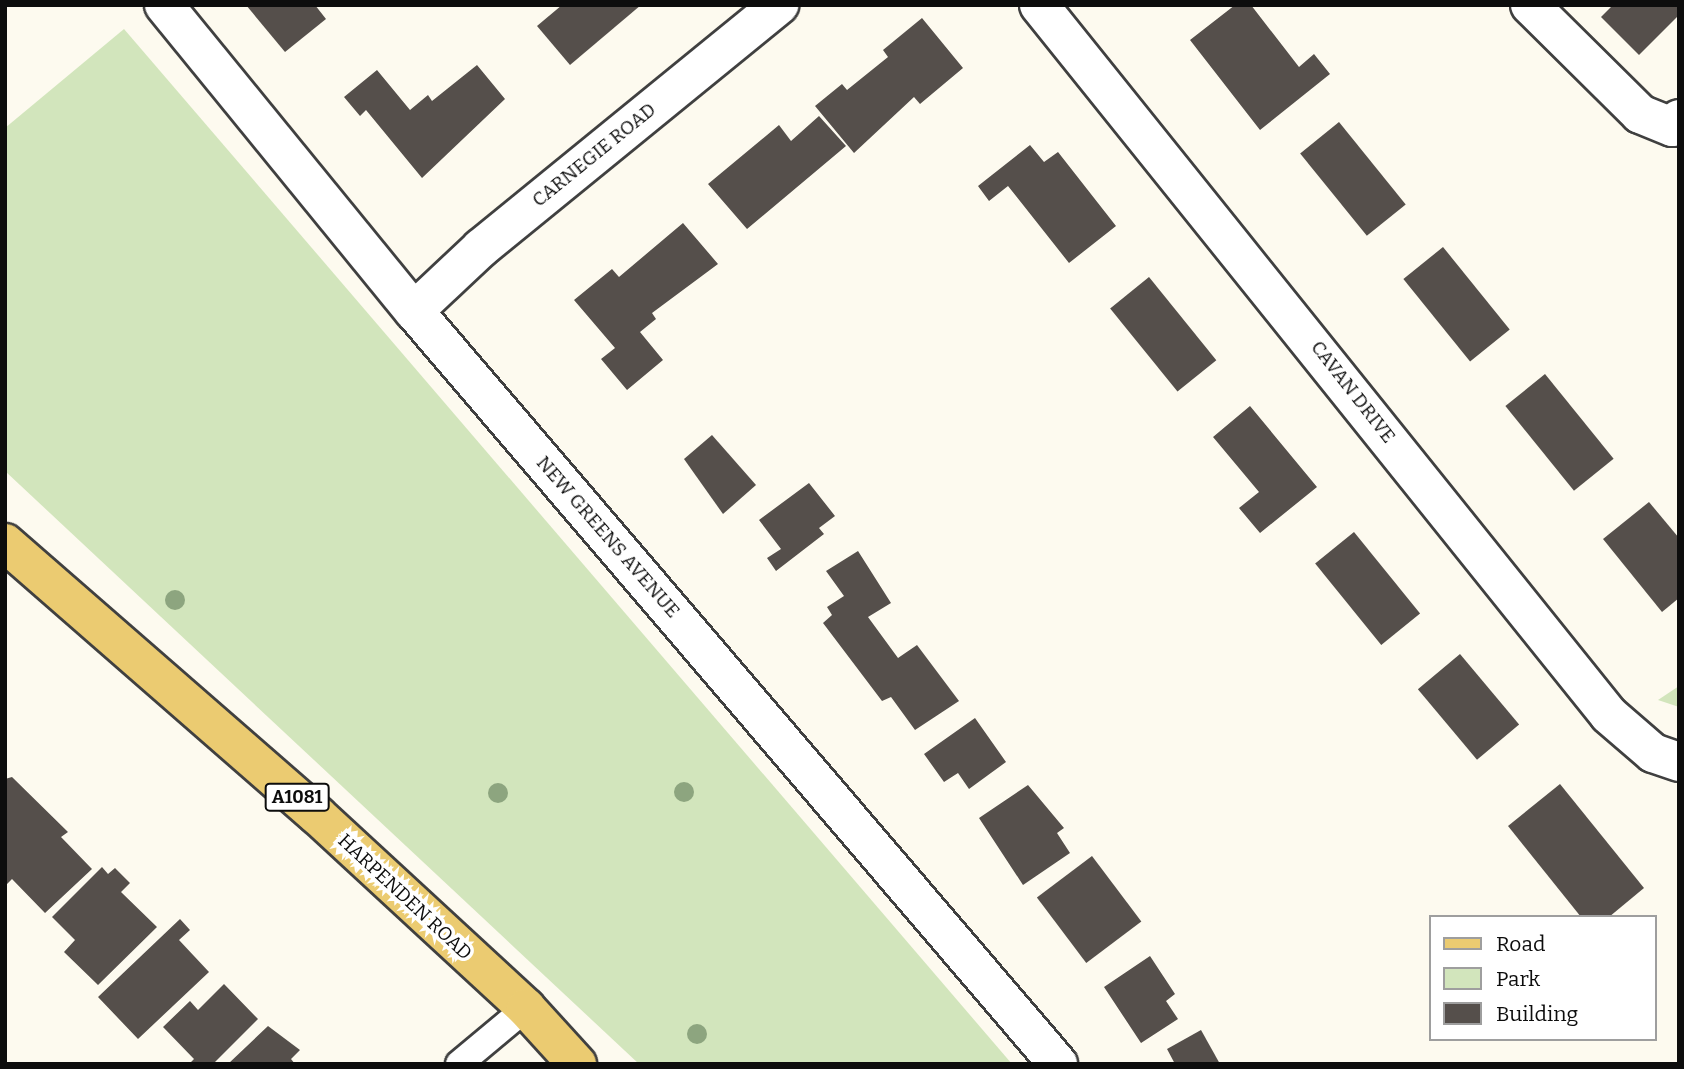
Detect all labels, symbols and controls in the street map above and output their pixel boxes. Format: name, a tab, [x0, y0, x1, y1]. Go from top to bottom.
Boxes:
street label: CARNEGIE ROAD	[528, 98, 660, 212]
street label: CAVAN DRIVE	[1306, 336, 1400, 448]
street label: NEW GREENS AVENUE	[532, 452, 684, 622]
road number: A1081	[264, 782, 330, 812]
street label: HARPENDEN ROAD	[333, 829, 477, 965]
legend	[1428, 915, 1656, 1041]
text: Road	[1496, 931, 1545, 957]
text: Park	[1496, 966, 1540, 992]
text: Building	[1496, 1001, 1578, 1027]

